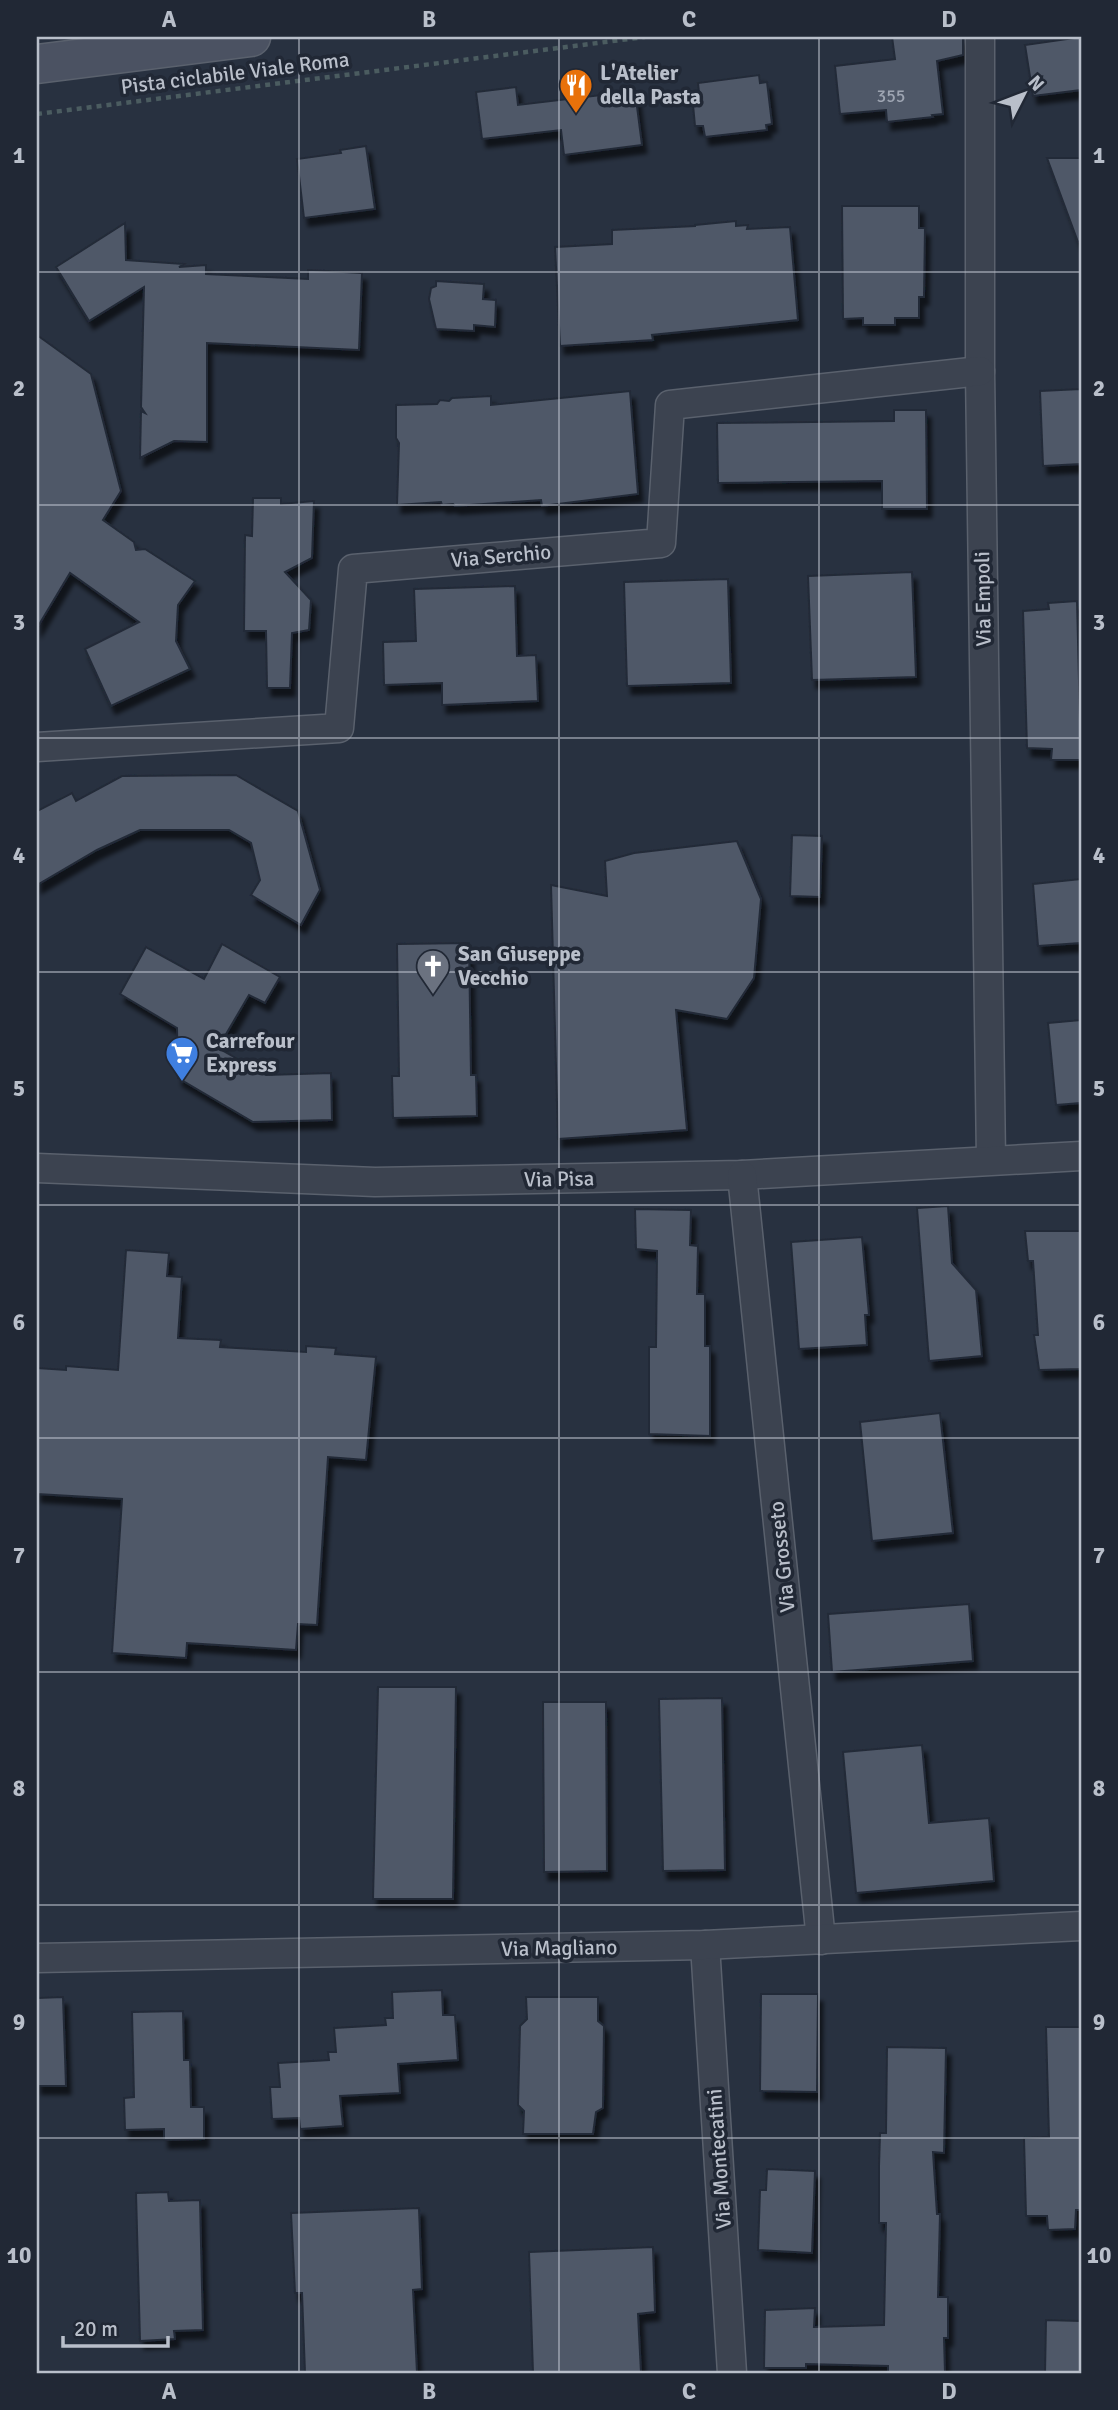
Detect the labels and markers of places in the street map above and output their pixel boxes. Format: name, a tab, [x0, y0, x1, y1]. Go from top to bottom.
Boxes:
place label: L'Atelier della Pasta	[600, 60, 701, 110]
restaurant icon: L'Atelier della Pasta	[557, 66, 595, 115]
place label: San Giuseppe Vecchio	[458, 941, 581, 991]
church icon: San Giuseppe Vecchio	[414, 947, 452, 996]
place label: Carrefour Express	[206, 1028, 295, 1078]
supermarket icon: Carrefour Express	[163, 1034, 201, 1083]

